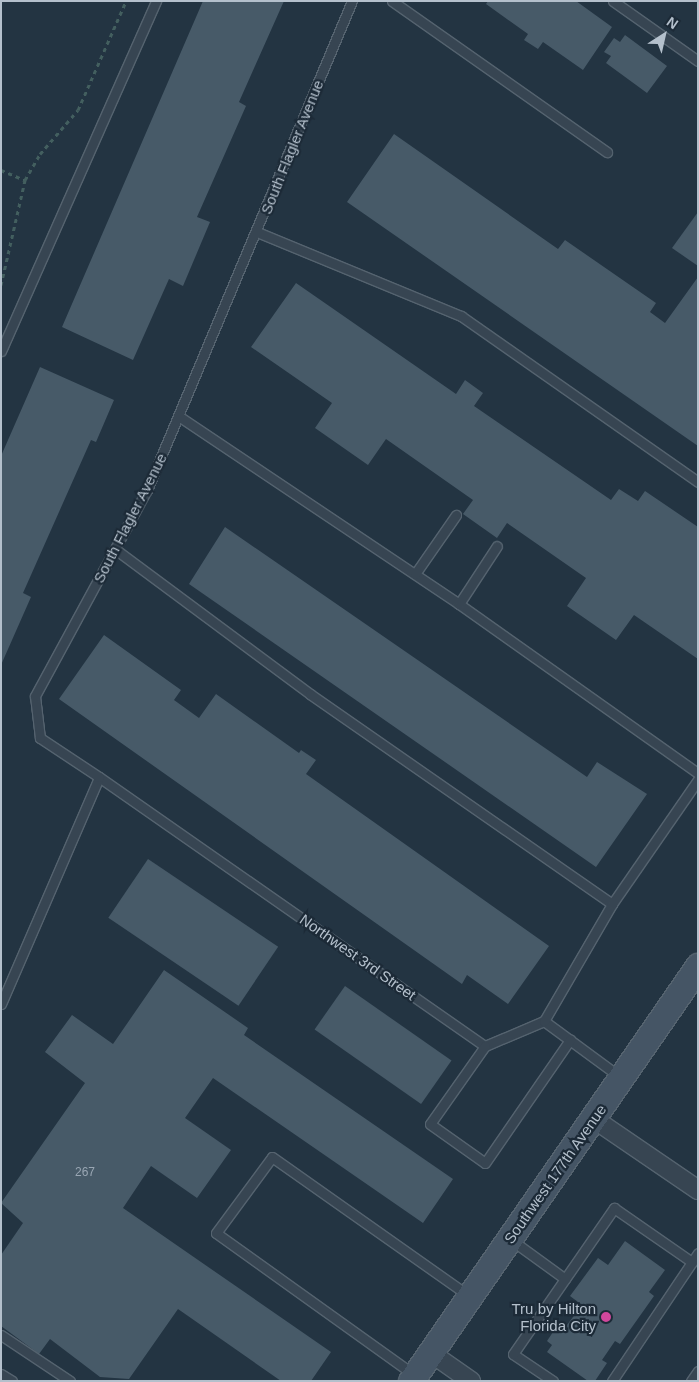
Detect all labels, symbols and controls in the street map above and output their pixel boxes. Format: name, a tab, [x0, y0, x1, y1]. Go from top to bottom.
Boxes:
north arrow	[639, 10, 689, 60]
text: N	[664, 13, 681, 32]
street label: South Flagler Avenue	[257, 77, 327, 217]
street label: South Flagler Avenue	[89, 450, 171, 586]
street label: Northwest 3rd Street	[296, 910, 420, 1004]
street label: Southwest 177th Avenue	[500, 1101, 610, 1247]
house number: 267	[75, 1166, 95, 1180]
place label: Tru by Hilton Florida City	[512, 1299, 596, 1334]
marker: Tru by Hilton Florida City	[600, 1311, 612, 1323]

